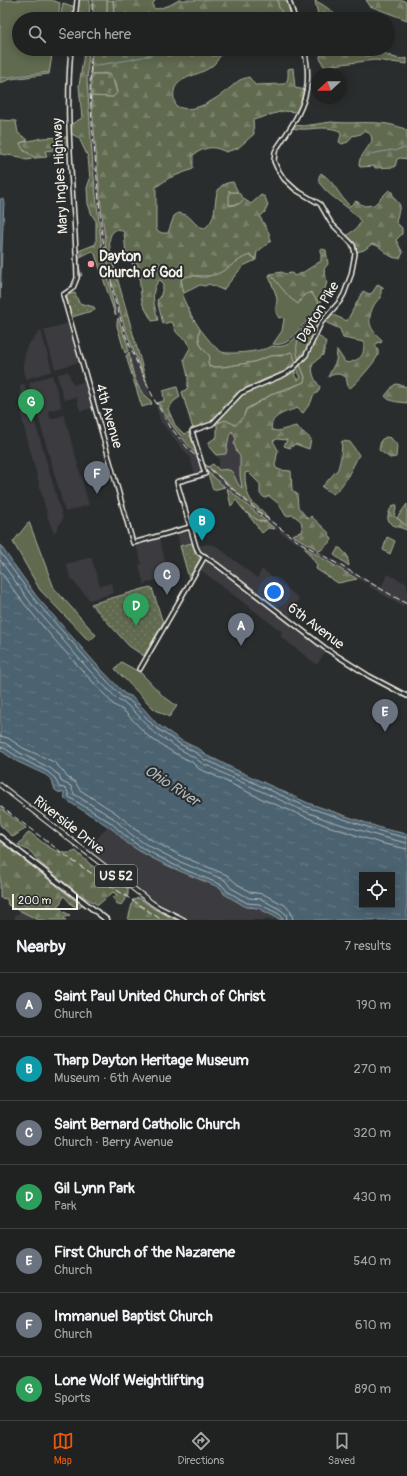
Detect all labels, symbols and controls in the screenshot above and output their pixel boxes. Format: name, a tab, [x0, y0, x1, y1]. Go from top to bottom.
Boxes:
search box	[12, 12, 395, 56]
icon: search	[26, 23, 48, 45]
text: Search here	[58, 25, 131, 44]
north arrow	[311, 68, 347, 104]
street label: Mary Ingles Highway	[48, 118, 72, 234]
place label: Dayton Church of God	[99, 248, 183, 281]
marker: Dayton Church of God	[86, 259, 96, 269]
street label: Dayton Pike	[293, 278, 343, 346]
street label: 4th Avenue	[92, 382, 126, 450]
pin: G	[18, 389, 44, 422]
pin: F	[84, 461, 110, 494]
pin: B	[189, 508, 215, 541]
pin: C	[154, 562, 180, 595]
your location	[264, 582, 284, 602]
pin: D	[123, 593, 149, 626]
street label: 6th Avenue	[284, 599, 348, 653]
pin: A	[228, 613, 254, 646]
pin: E	[372, 699, 398, 732]
water label: Ohio River	[141, 761, 205, 812]
street label: Riverside Drive	[30, 792, 108, 858]
road number: US 52	[95, 865, 137, 887]
map controls	[359, 872, 395, 908]
button: locate	[359, 872, 395, 908]
scale bar	[12, 892, 78, 911]
text: 200 m	[18, 894, 51, 907]
text: Nearby	[16, 936, 65, 957]
text: 7 results	[344, 938, 391, 954]
text: Saint Paul United Church of Christ	[54, 987, 265, 1006]
text: A	[25, 997, 33, 1013]
text: 190 m	[356, 997, 391, 1013]
text: Church	[54, 1006, 92, 1022]
text: Tharp Dayton Heritage Museum	[54, 1051, 249, 1070]
text: B	[25, 1061, 33, 1077]
text: 270 m	[354, 1061, 391, 1077]
text: Museum · 6th Avenue	[54, 1070, 171, 1086]
text: Saint Bernard Catholic Church	[54, 1115, 240, 1134]
text: C	[25, 1125, 33, 1141]
text: 320 m	[353, 1125, 391, 1141]
text: Church · Berry Avenue	[54, 1134, 173, 1150]
text: Gil Lynn Park	[54, 1179, 135, 1198]
text: D	[25, 1189, 33, 1205]
text: 430 m	[353, 1189, 391, 1205]
text: Park	[54, 1198, 77, 1214]
text: First Church of the Nazarene	[54, 1243, 235, 1262]
text: E	[26, 1253, 32, 1269]
text: 540 m	[353, 1253, 391, 1269]
text: Church	[54, 1262, 92, 1278]
text: Immanuel Baptist Church	[54, 1307, 213, 1326]
text: F	[25, 1317, 33, 1333]
text: 610 m	[355, 1317, 391, 1333]
text: Church	[54, 1326, 92, 1342]
text: Lone Wolf Weightlifting	[54, 1371, 204, 1390]
text: G	[25, 1381, 33, 1397]
text: 890 m	[355, 1381, 391, 1397]
text: Sports	[54, 1390, 90, 1406]
tab: Map	[52, 1430, 74, 1467]
tab: Directions	[178, 1430, 224, 1467]
tab: Saved	[328, 1430, 355, 1467]

